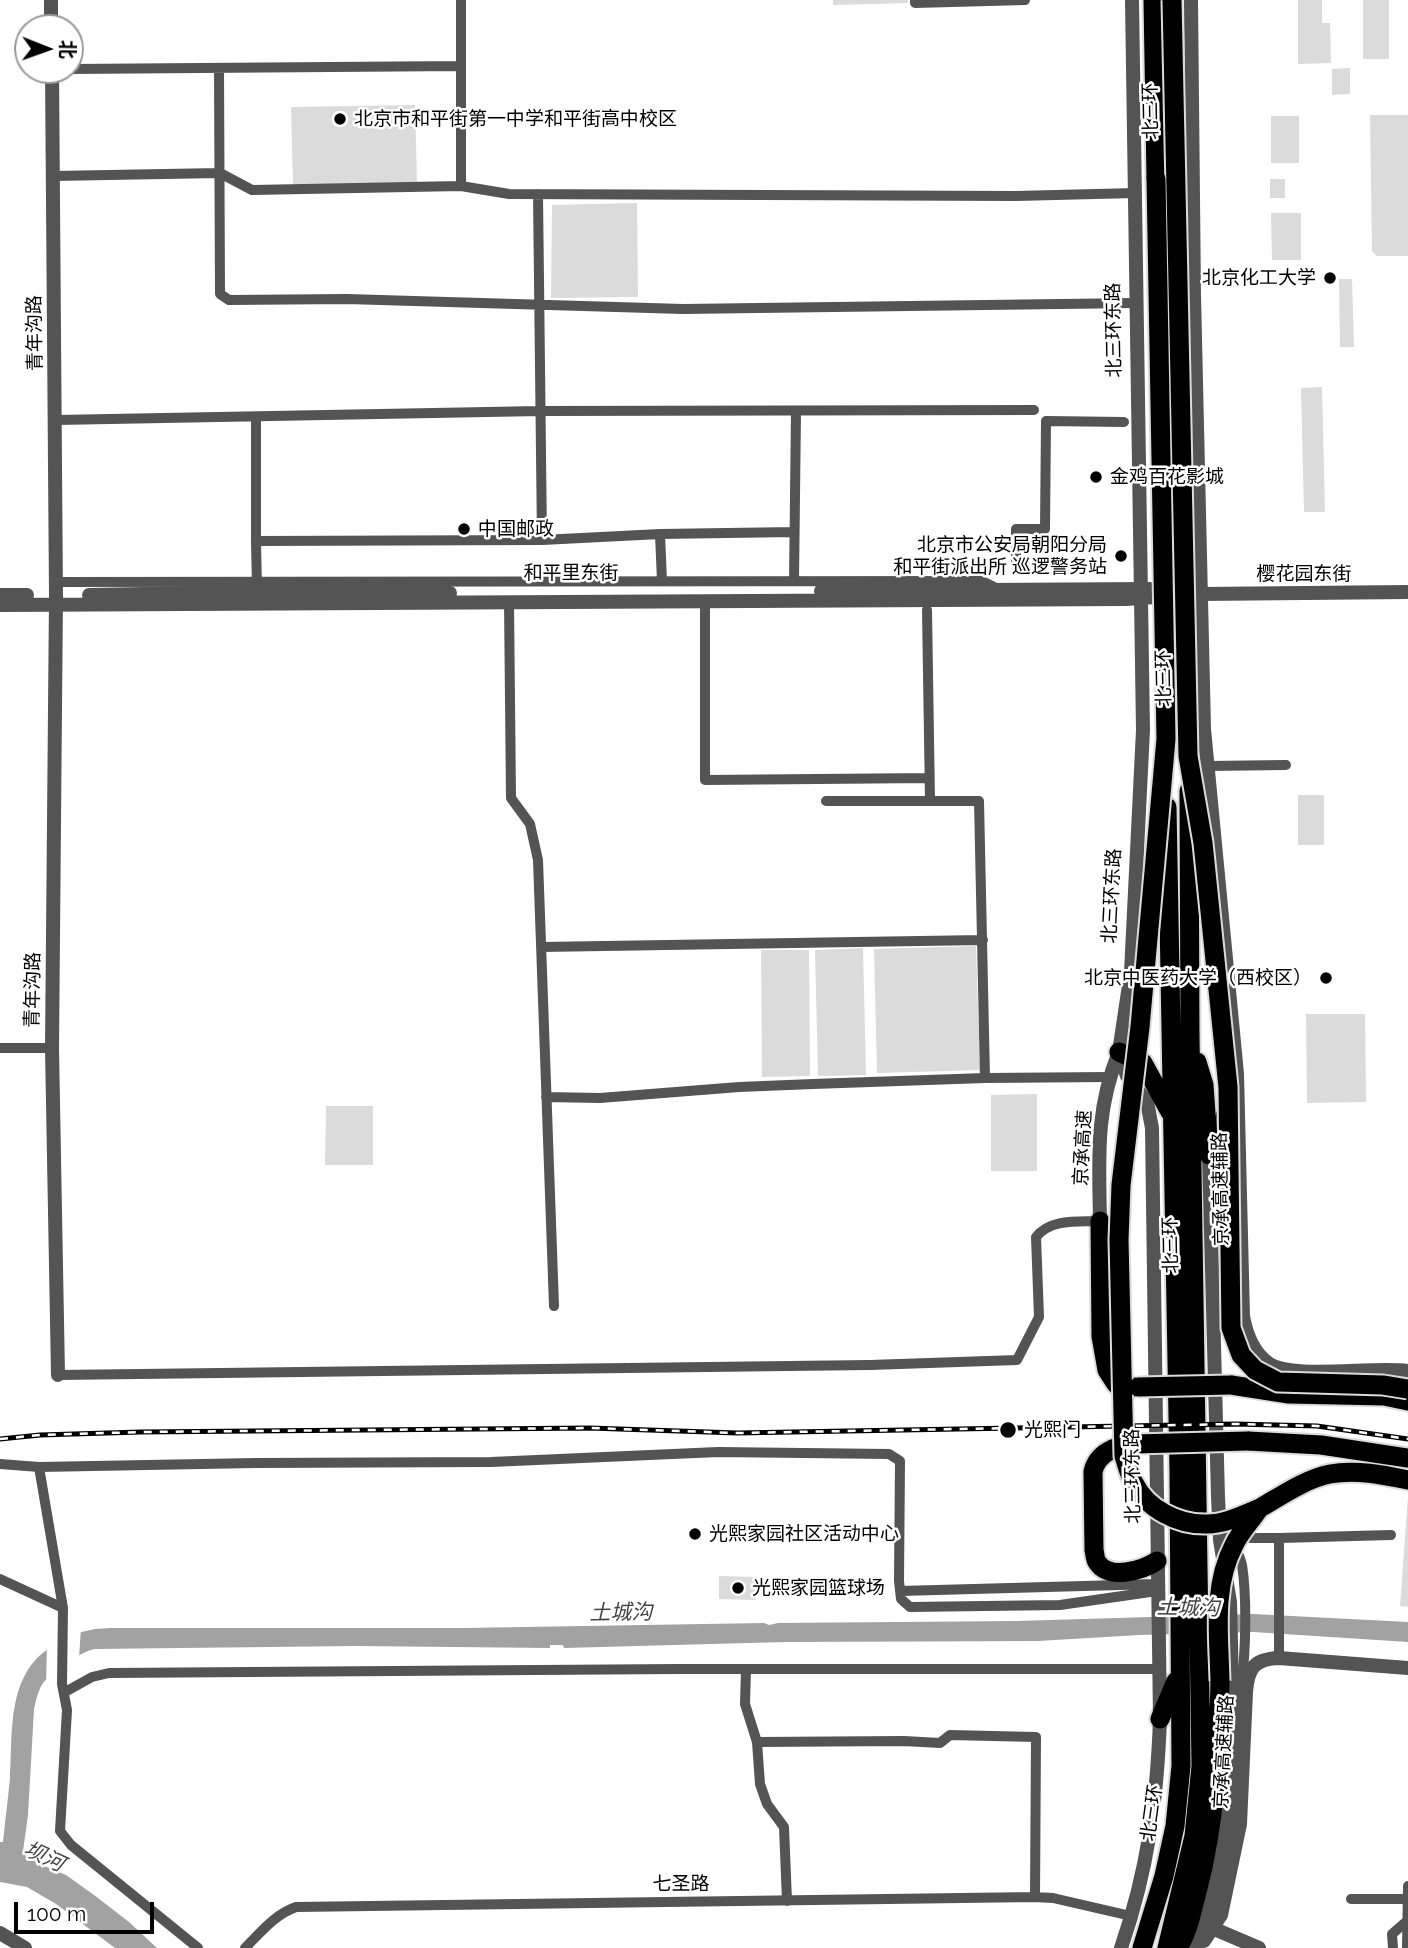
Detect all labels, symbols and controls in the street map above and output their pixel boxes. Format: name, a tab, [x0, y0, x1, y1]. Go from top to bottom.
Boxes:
north arrow	[14, 14, 84, 84]
text: 北	[57, 40, 79, 59]
street label: 北三环	[1139, 82, 1163, 140]
place label: 北京市和平街第一中学和平街高中校区	[354, 108, 677, 130]
marker: 北京市和平街第一中学和平街高中校区	[332, 111, 348, 127]
place label: 北京化工大学	[1202, 267, 1316, 289]
marker: 北京化工大学	[1322, 270, 1338, 286]
street label: 北三环东路	[1102, 282, 1126, 378]
street label: 青年沟路	[23, 295, 47, 371]
place label: 金鸡百花影城	[1110, 466, 1224, 488]
marker: 金鸡百花影城	[1088, 469, 1104, 485]
place label: 中国邮政	[478, 518, 554, 540]
marker: 中国邮政	[456, 521, 472, 537]
place label: 北京市公安局朝阳分局 和平街派出所 巡逻警务站	[893, 534, 1107, 578]
marker: 北京市公安局朝阳分局 和平街派出所 巡逻警务站	[1113, 548, 1129, 564]
street label: 和平里东街	[524, 562, 618, 584]
street label: 樱花园东街	[1257, 563, 1351, 585]
street label: 北三环	[1152, 649, 1176, 707]
street label: 北三环东路	[1098, 848, 1126, 944]
street label: 青年沟路	[21, 952, 45, 1028]
place label: 北京中医药大学（西校区）	[1084, 967, 1312, 989]
marker: 北京中医药大学（西校区）	[1318, 970, 1334, 986]
street label: 京承高速	[1070, 1109, 1096, 1187]
street label: 京承高速辅路	[1209, 1132, 1233, 1246]
street label: 北三环	[1159, 1216, 1183, 1274]
place label: 光熙门	[1024, 1419, 1081, 1441]
marker: 光熙门	[998, 1420, 1018, 1440]
street label: 北三环东路	[1121, 1428, 1145, 1524]
place label: 光熙家园社区活动中心	[709, 1523, 899, 1545]
marker: 光熙家园社区活动中心	[687, 1526, 703, 1542]
place label: 光熙家园篮球场	[752, 1577, 885, 1599]
marker: 光熙家园篮球场	[730, 1580, 746, 1596]
water label: 土城沟	[1156, 1595, 1220, 1621]
water label: 土城沟	[589, 1600, 653, 1626]
street label: 京承高速辅路	[1210, 1694, 1238, 1810]
street label: 北三环	[1137, 1783, 1167, 1843]
water label: 坝河	[20, 1837, 68, 1877]
street label: 七圣路	[653, 1873, 709, 1895]
scale bar	[18, 1888, 158, 1932]
text: 100 m	[27, 1901, 86, 1926]

